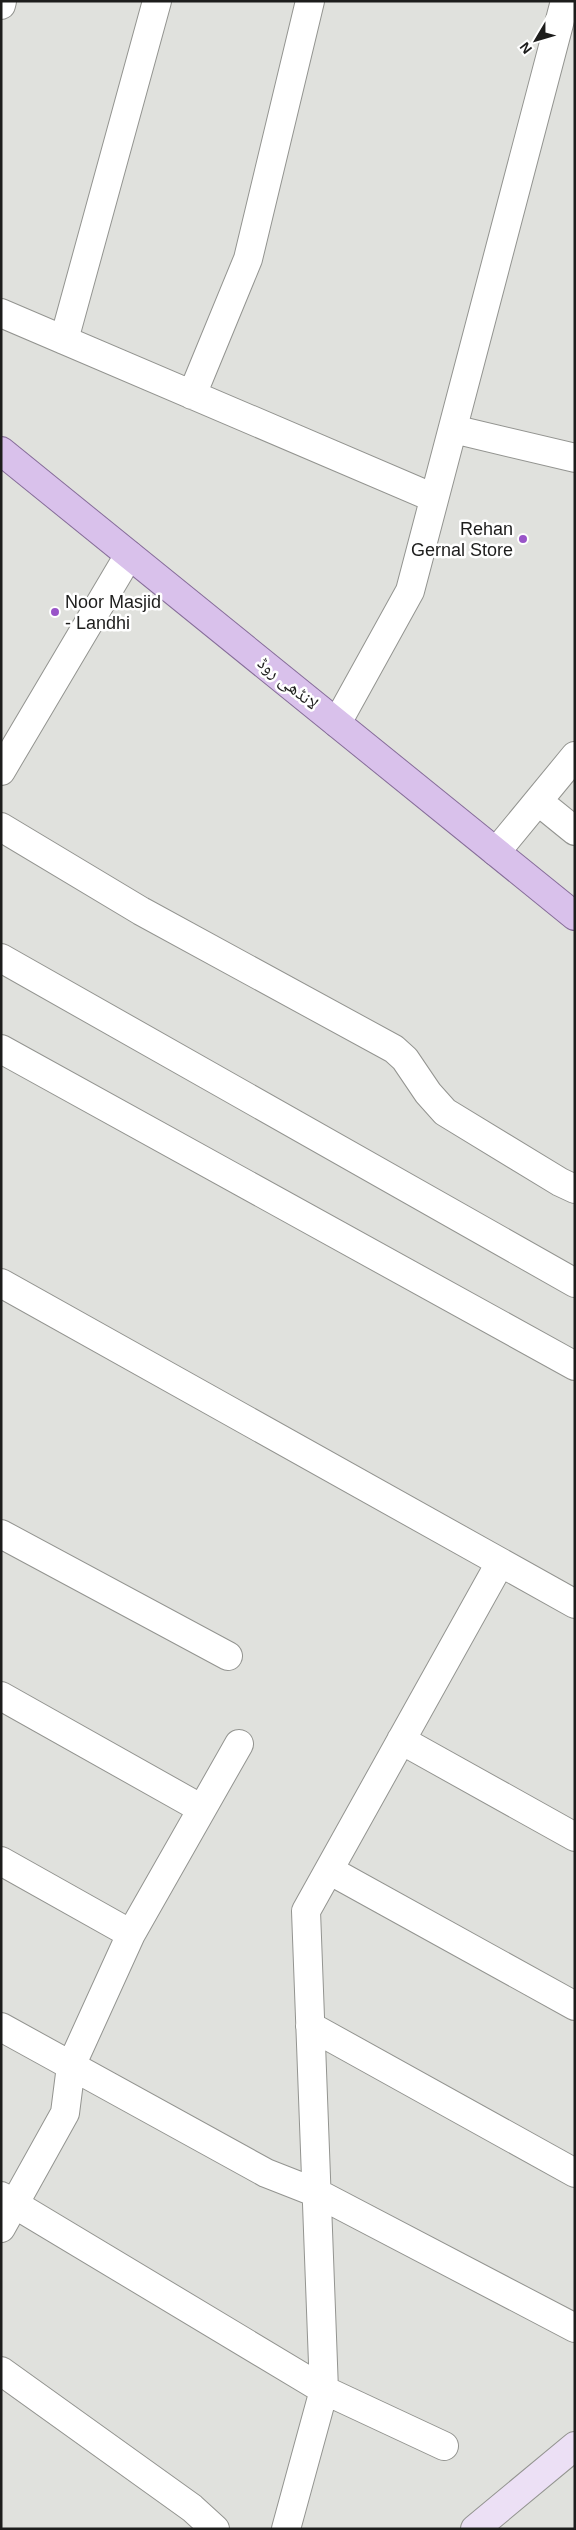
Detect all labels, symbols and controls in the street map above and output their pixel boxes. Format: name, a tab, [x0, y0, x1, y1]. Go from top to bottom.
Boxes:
north arrow	[511, 15, 561, 65]
text: N	[516, 39, 535, 57]
place label: Rehan Gernal Store	[411, 519, 513, 560]
marker: Rehan Gernal Store	[517, 533, 529, 545]
place label: Noor Masjid - Landhi	[65, 592, 161, 633]
marker: Noor Masjid - Landhi	[49, 606, 61, 618]
street label: لانڈھی روڈ	[253, 653, 322, 714]

